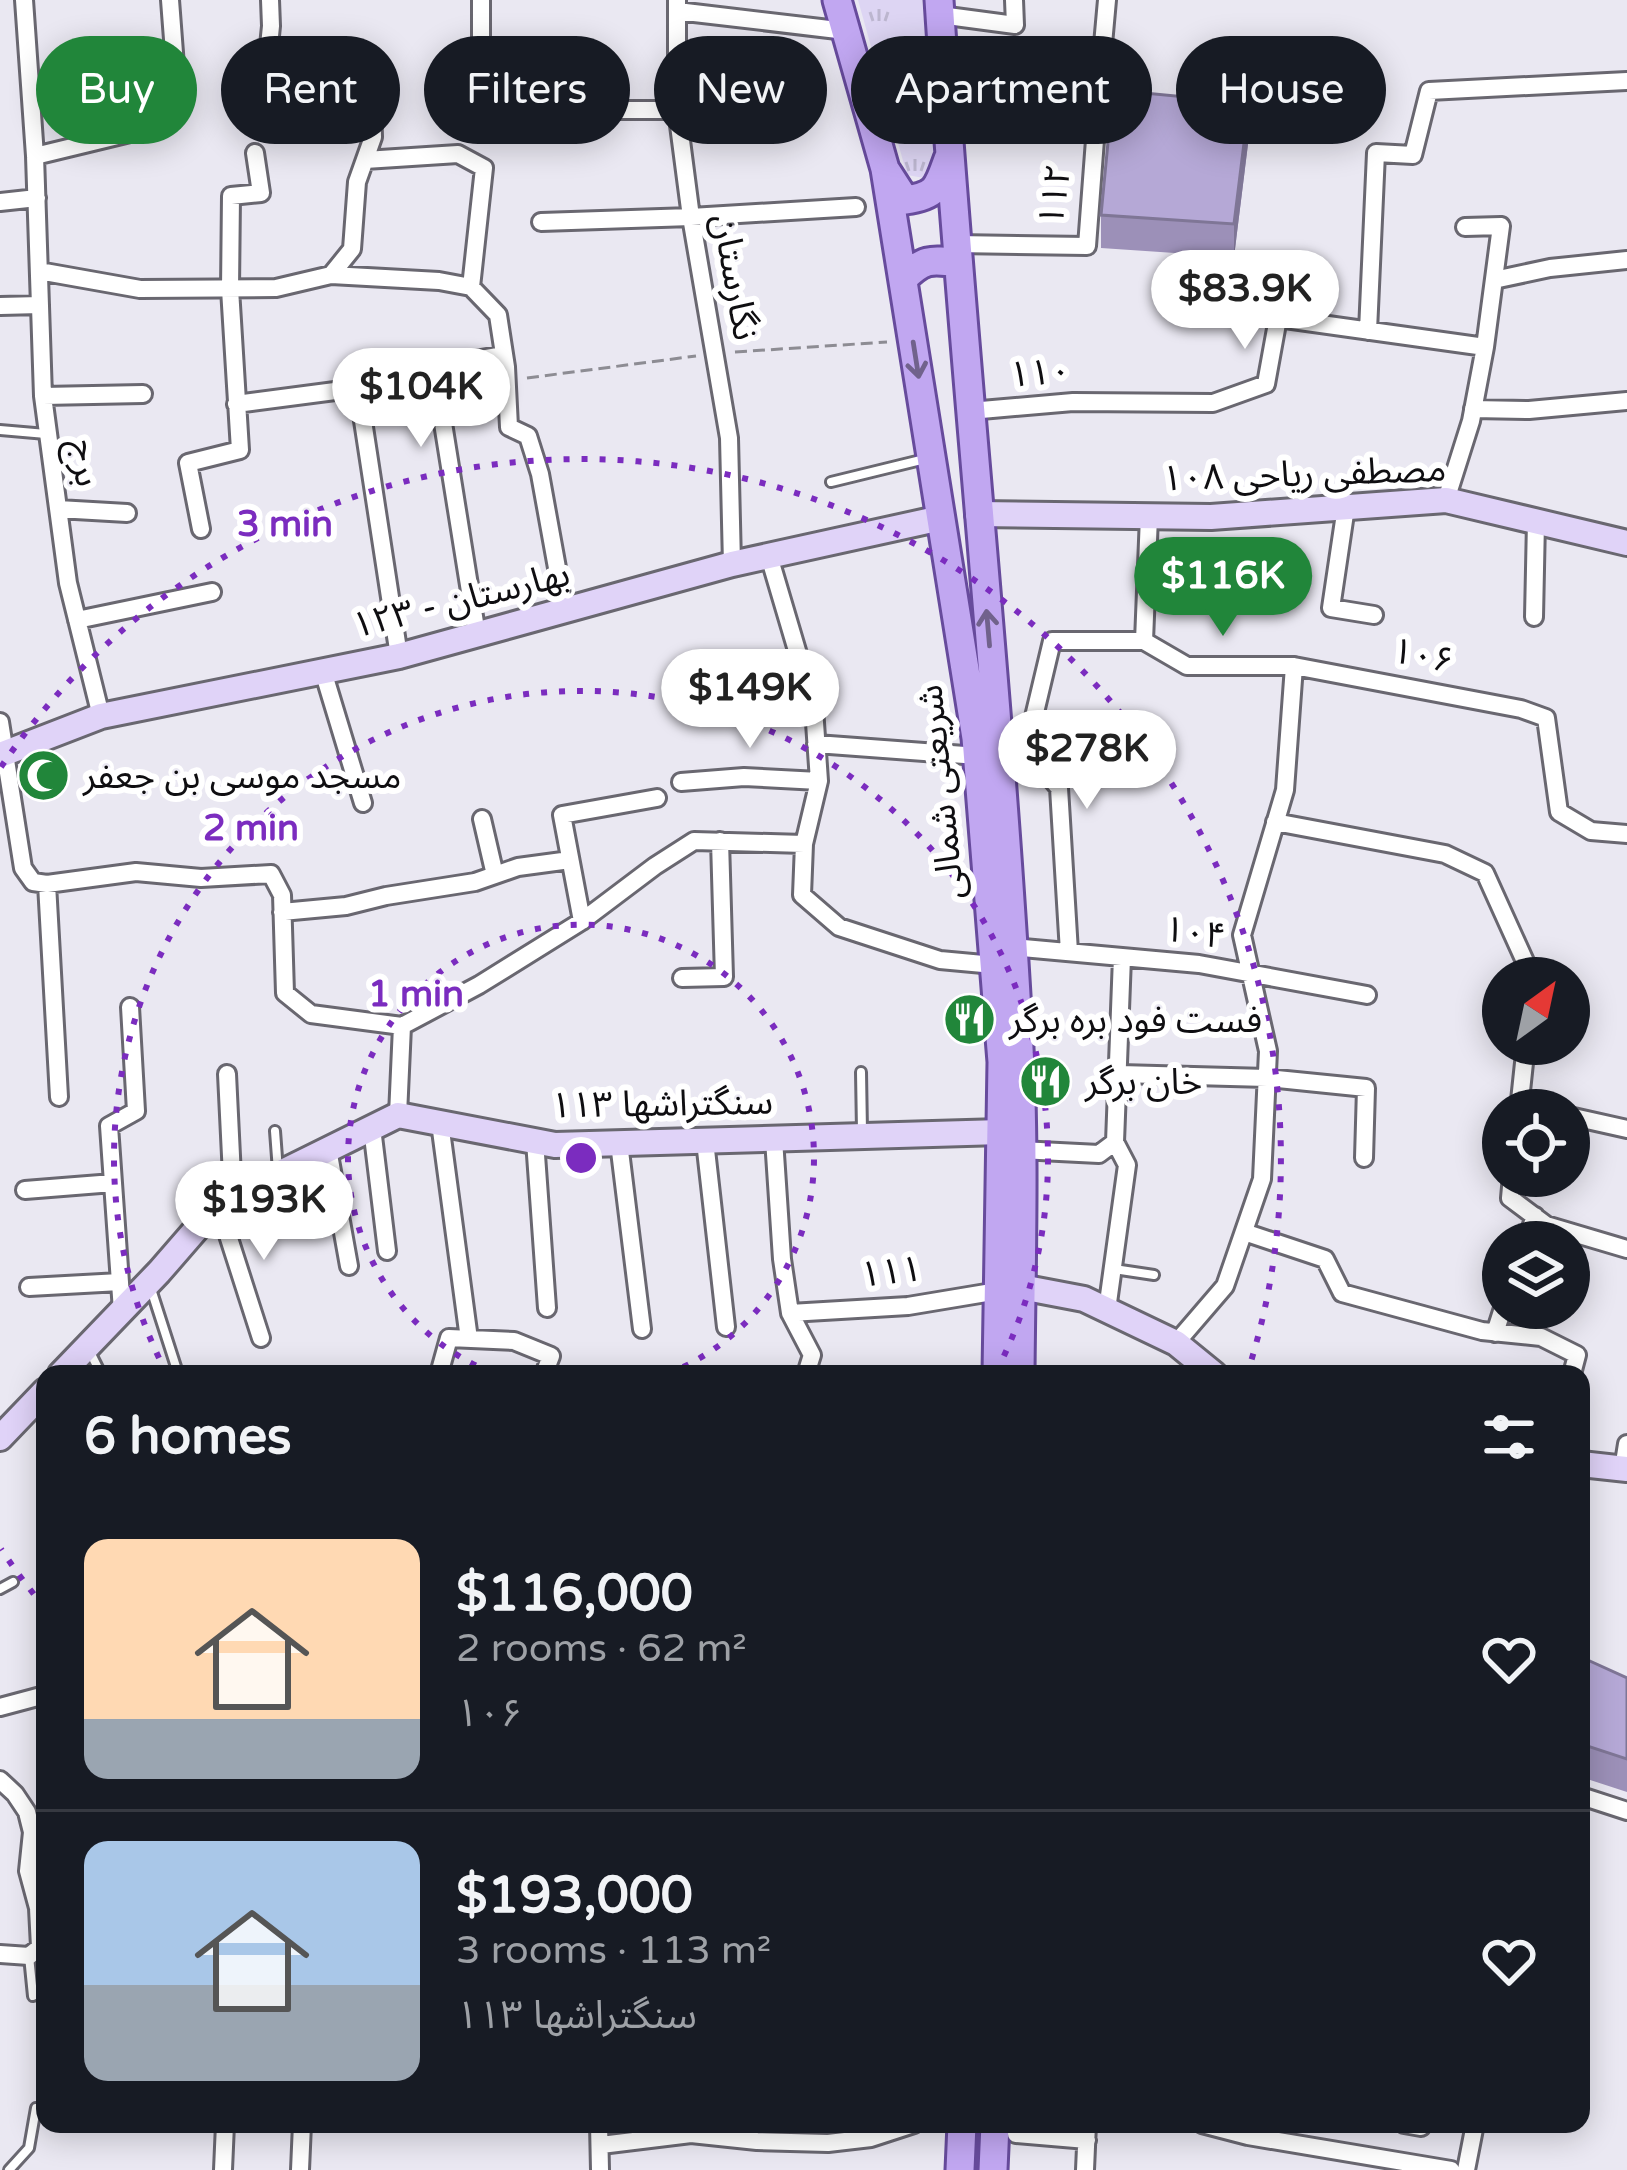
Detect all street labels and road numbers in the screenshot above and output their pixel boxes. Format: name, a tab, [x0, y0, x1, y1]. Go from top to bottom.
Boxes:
street label: ۱۱۲	[1029, 161, 1081, 229]
street label: نگارستان	[703, 211, 767, 343]
street label: ۱۱۰	[1008, 349, 1072, 397]
street label: برج	[56, 437, 110, 490]
street label: مصطفی ریاحی ۱۰۸	[1161, 448, 1447, 500]
street label: بهارستان - ۱۲۳	[348, 552, 574, 648]
street label: ۱۰۶	[1389, 629, 1457, 683]
street label: شریعتی شمالی	[908, 683, 974, 901]
street label: ۱۰۴	[1161, 907, 1229, 959]
street label: سنگتراشها ۱۱۳	[550, 1081, 774, 1127]
street label: ۱۱۱	[858, 1247, 924, 1297]

